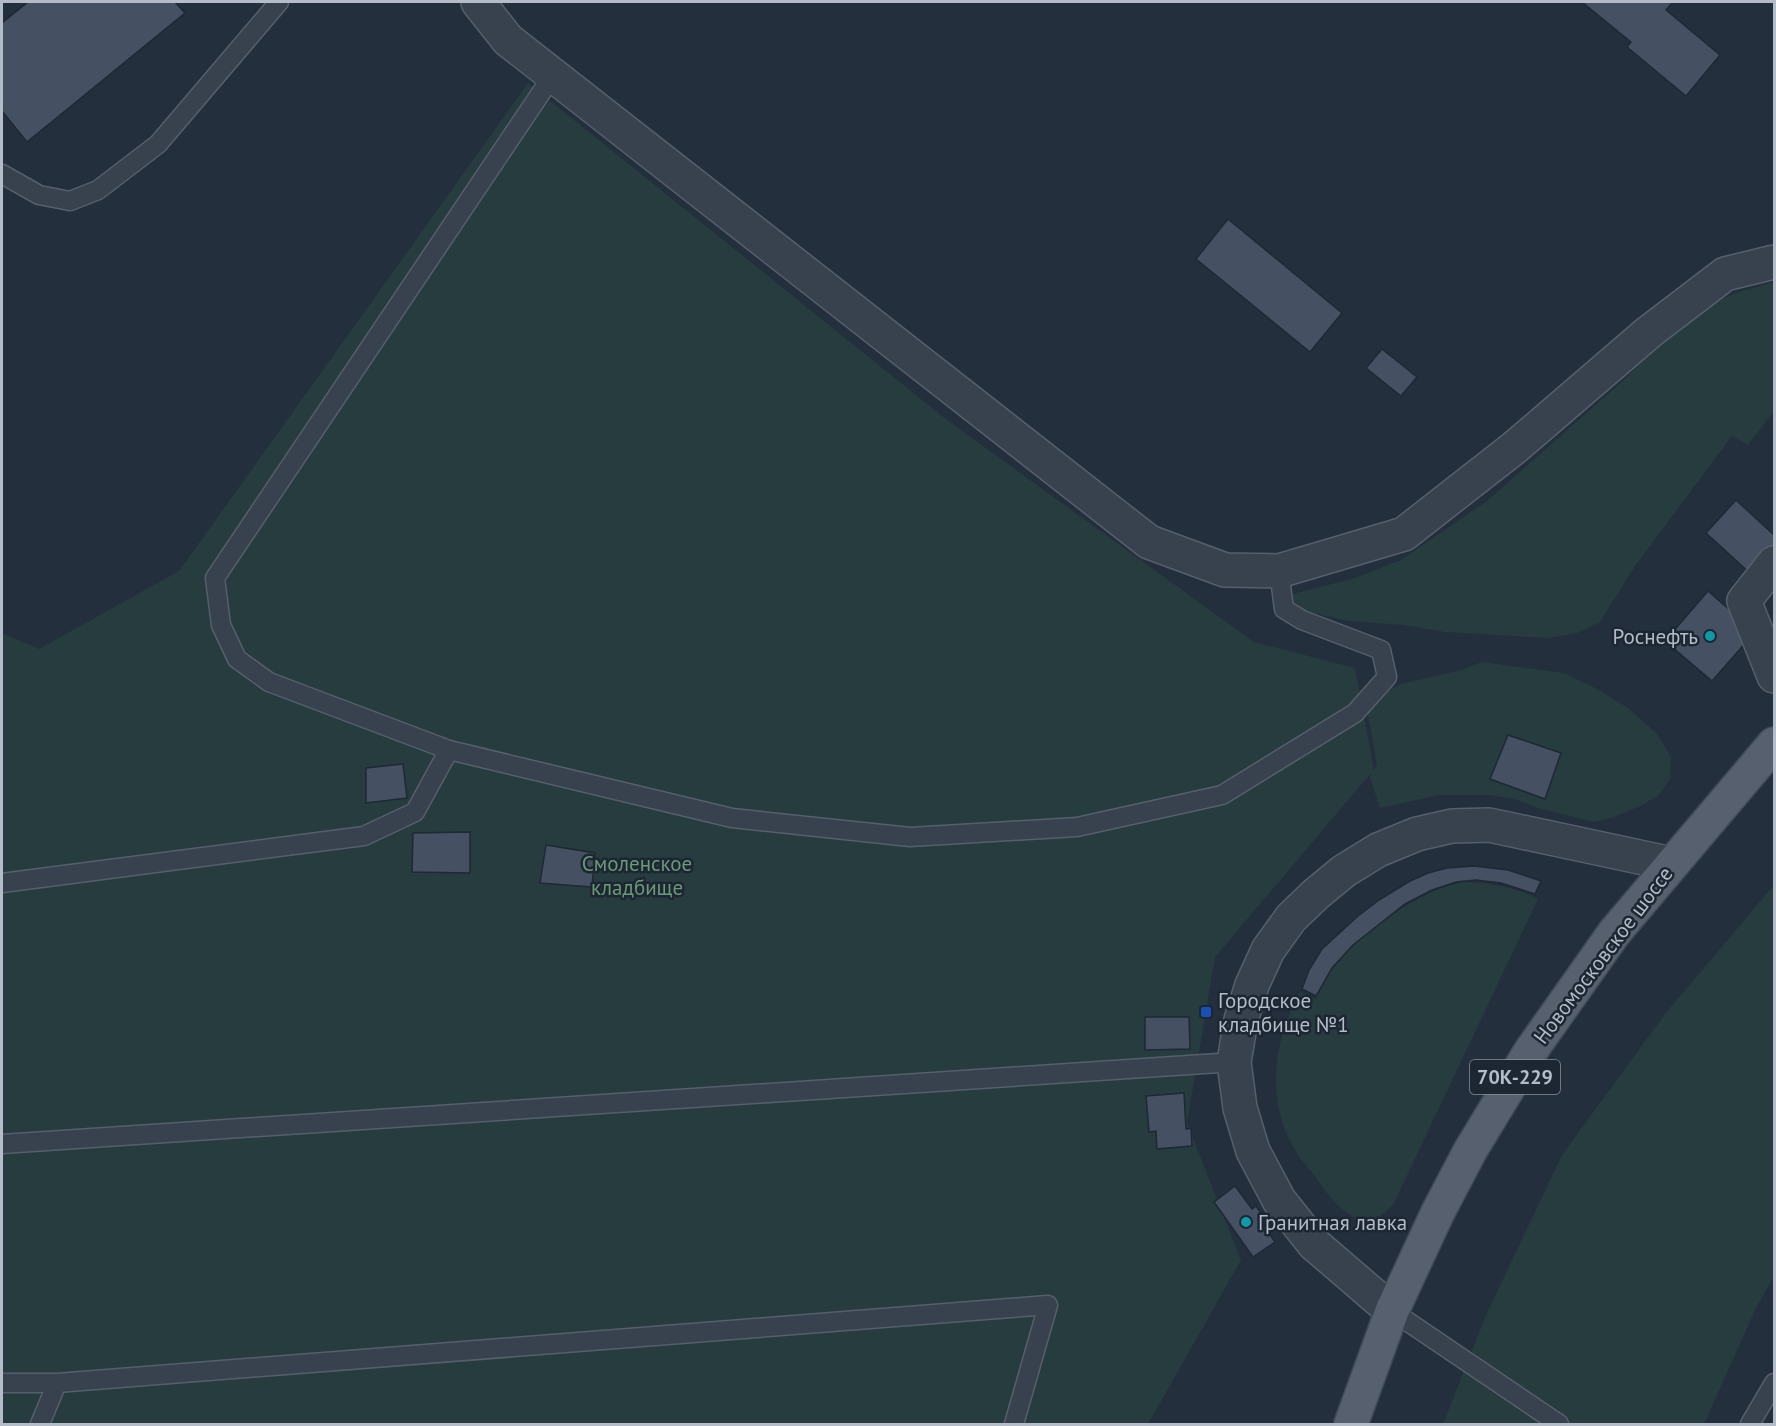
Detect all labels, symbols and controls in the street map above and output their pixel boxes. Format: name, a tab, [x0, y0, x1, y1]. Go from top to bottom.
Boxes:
place label: Роснефть	[1612, 623, 1698, 650]
marker: Роснефть	[1703, 629, 1717, 643]
park label: Смоленское кладбище	[582, 850, 692, 901]
street label: Новомосковское шоссе	[1527, 861, 1679, 1049]
place label: Городское кладбище №1	[1218, 987, 1349, 1038]
marker: Городское кладбище №1	[1199, 1005, 1213, 1019]
road number: 70К-229	[1470, 1060, 1560, 1094]
place label: Гранитная лавка	[1258, 1209, 1407, 1236]
marker: Гранитная лавка	[1239, 1215, 1253, 1229]

